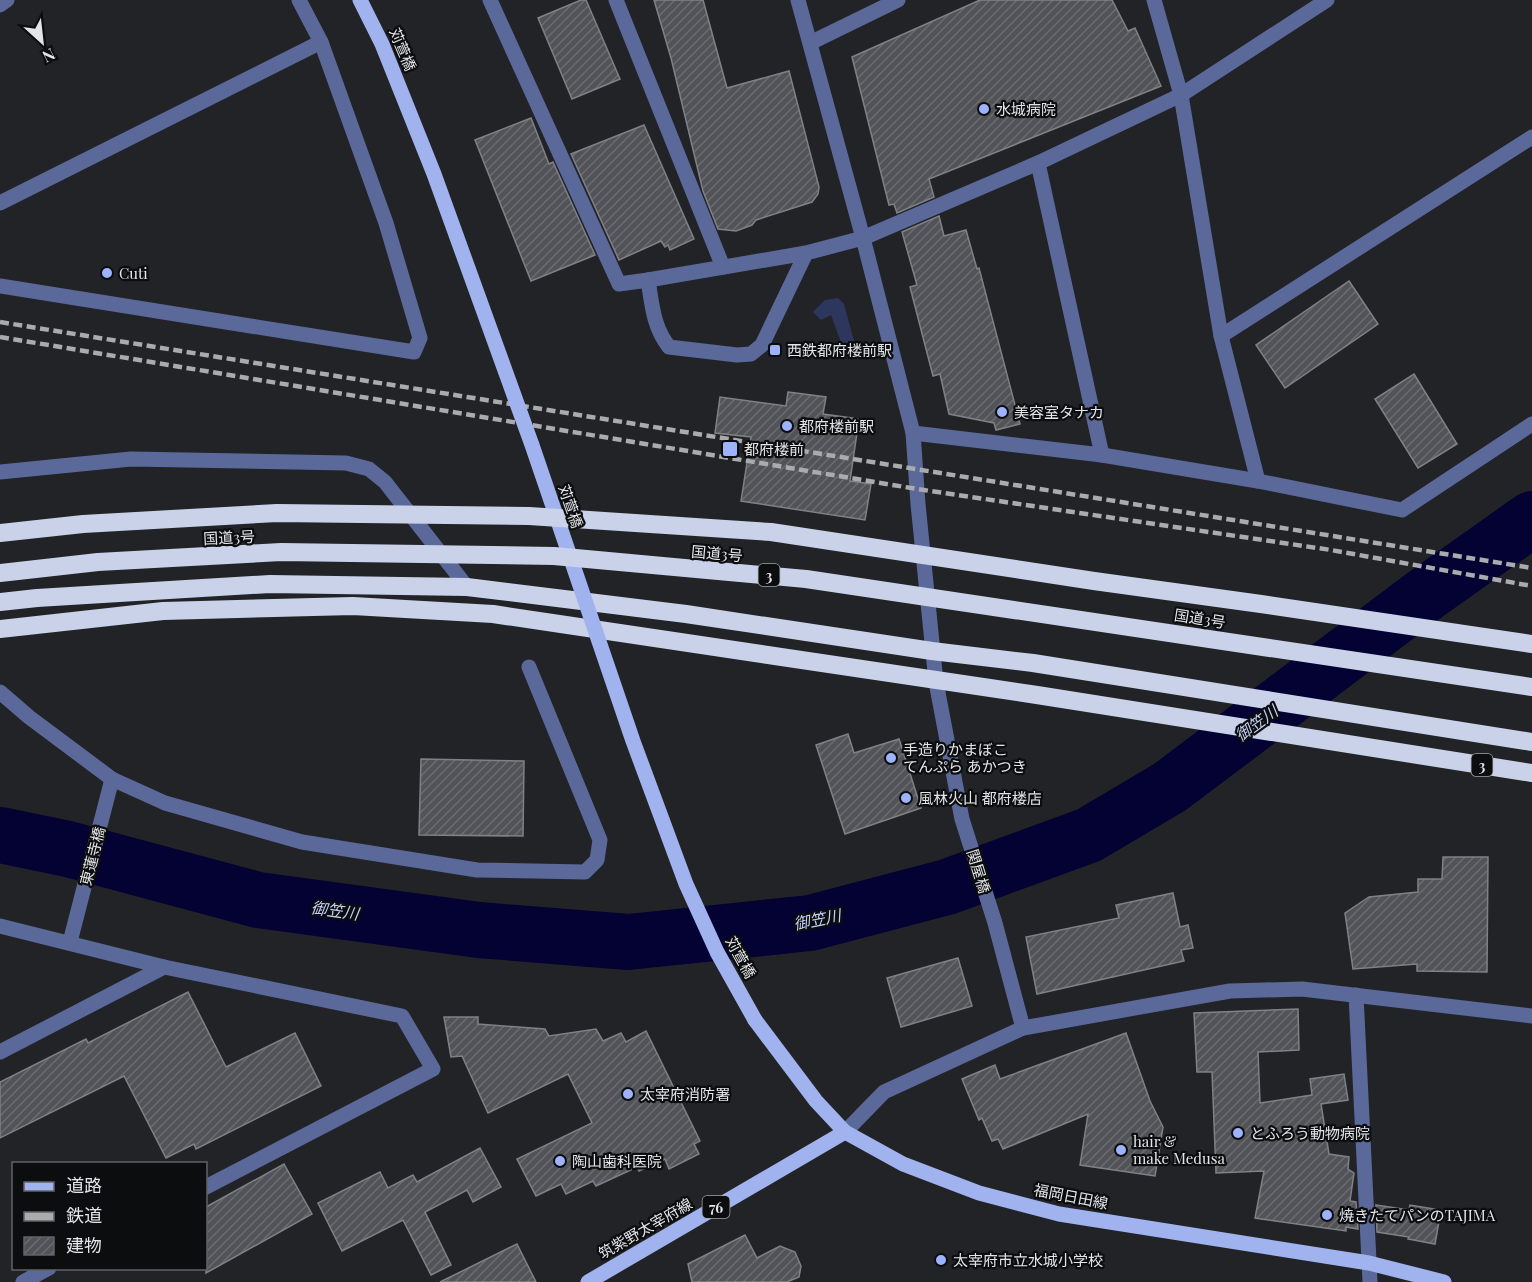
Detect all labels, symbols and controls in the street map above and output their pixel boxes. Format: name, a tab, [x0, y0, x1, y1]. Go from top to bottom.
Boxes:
north arrow	[12, 12, 72, 72]
street label: 苅萱橋	[385, 24, 421, 74]
text: N	[39, 44, 59, 68]
place label: 水城病院	[996, 99, 1056, 119]
marker: 水城病院	[977, 102, 991, 116]
place label: Cuti	[119, 263, 148, 283]
marker: Cuti	[100, 266, 114, 280]
place label: 西鉄都府楼前駅	[787, 340, 892, 360]
marker: 西鉄都府楼前駅	[768, 343, 782, 357]
place label: 美容室タナカ	[1014, 402, 1104, 422]
marker: 美容室タナカ	[995, 405, 1009, 419]
place label: 都府楼前駅	[799, 416, 874, 436]
marker: 都府楼前駅	[780, 419, 794, 433]
place label: 都府楼前	[744, 439, 804, 459]
marker: 都府楼前	[721, 440, 739, 458]
street label: 苅萱橋	[554, 481, 588, 531]
street label: 国道3号	[203, 526, 255, 548]
street label: 国道3号	[690, 541, 744, 565]
road number: 3	[758, 564, 780, 586]
street label: 国道3号	[1173, 604, 1227, 632]
water label: 御笠川	[1230, 699, 1283, 746]
place label: 手造りかまぼこ てんぷら あかつき	[903, 739, 1027, 776]
marker: 手造りかまぼこ てんぷら あかつき	[884, 751, 898, 765]
road number: 3	[1472, 754, 1492, 776]
place label: 風林火山 都府楼店	[918, 788, 1042, 808]
marker: 風林火山 都府楼店	[899, 791, 913, 805]
street label: 東蓮寺橋	[75, 824, 109, 888]
street label: 関屋橋	[963, 847, 995, 895]
water label: 御笠川	[310, 896, 362, 924]
water label: 御笠川	[791, 904, 845, 934]
street label: 苅萱橋	[721, 932, 761, 982]
place label: 太宰府消防署	[640, 1084, 730, 1104]
marker: 太宰府消防署	[621, 1087, 635, 1101]
place label: とふろう動物病院	[1250, 1123, 1370, 1143]
marker: とふろう動物病院	[1231, 1126, 1245, 1140]
place label: hair & make Medusa	[1133, 1131, 1225, 1168]
marker: hair & make Medusa	[1114, 1143, 1128, 1157]
place label: 陶山歯科医院	[572, 1151, 662, 1171]
marker: 陶山歯科医院	[553, 1154, 567, 1168]
legend	[12, 1162, 207, 1270]
text: 道路	[66, 1173, 102, 1197]
street label: 福岡日田線	[1032, 1179, 1110, 1213]
street label: 筑紫野太宰府線	[595, 1193, 695, 1263]
road number: 76	[702, 1196, 730, 1218]
text: 鉄道	[66, 1203, 102, 1227]
place label: 焼きたてパンのTAJIMA	[1339, 1205, 1496, 1225]
marker: 焼きたてパンのTAJIMA	[1320, 1208, 1334, 1222]
text: 建物	[66, 1233, 102, 1257]
place label: 太宰府市立水城小学校	[953, 1250, 1103, 1270]
marker: 太宰府市立水城小学校	[934, 1253, 948, 1267]

